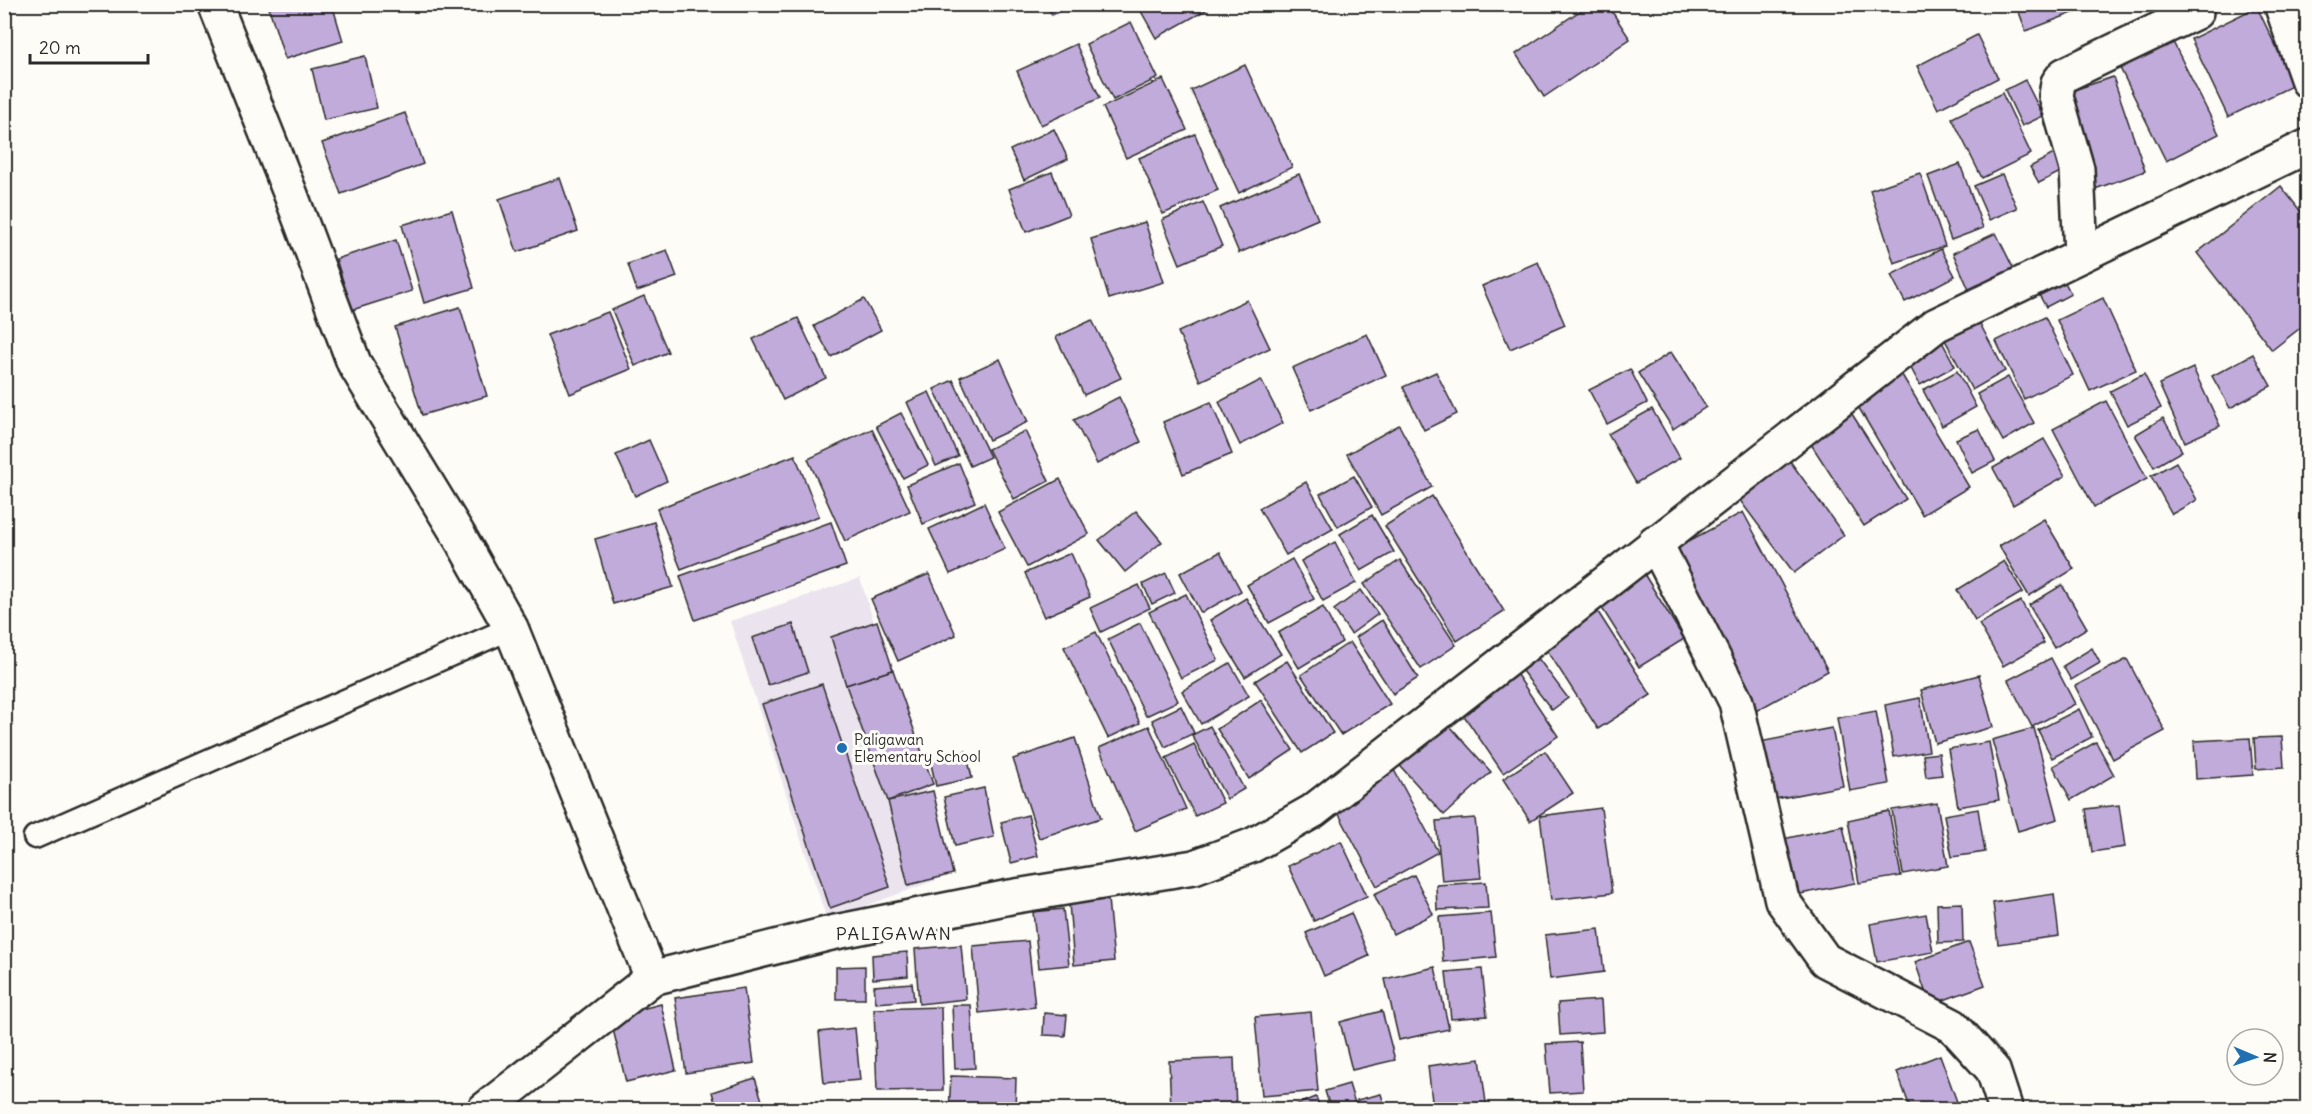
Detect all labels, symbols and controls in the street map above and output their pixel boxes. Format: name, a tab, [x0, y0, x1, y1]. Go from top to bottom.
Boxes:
scale bar	[30, 27, 148, 65]
text: 20 m	[39, 36, 81, 59]
place label: Paligawan Elementary School	[854, 730, 981, 766]
marker: Paligawan Elementary School	[835, 741, 849, 755]
district label: PALIGAWAN	[836, 922, 952, 945]
north arrow	[2225, 1027, 2285, 1087]
text: N	[2260, 1052, 2280, 1063]

